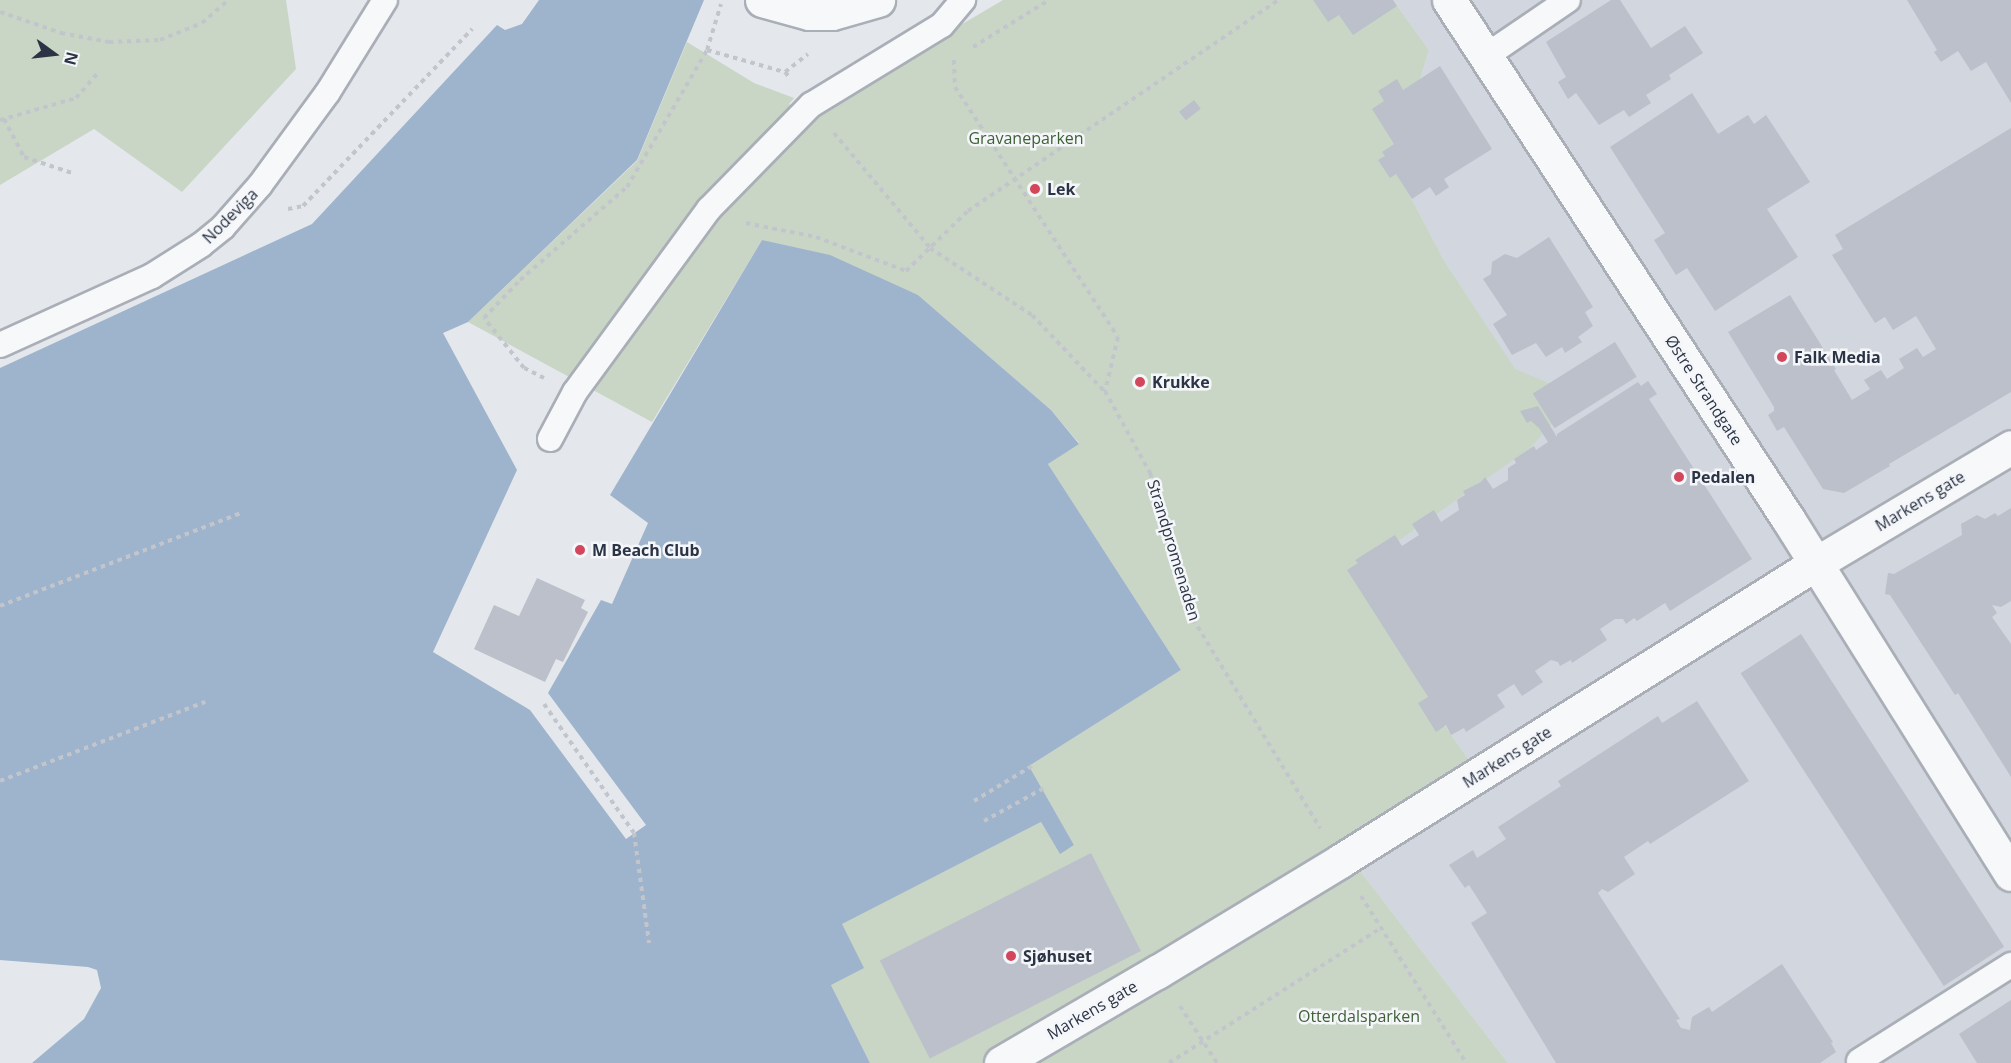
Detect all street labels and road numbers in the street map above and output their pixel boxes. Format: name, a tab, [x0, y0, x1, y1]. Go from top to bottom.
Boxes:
street label: Nodeviga	[198, 184, 262, 248]
street label: Østre Strandgate	[1661, 331, 1747, 449]
street label: Markens gate	[1872, 467, 1968, 535]
street label: Strandpromenaden	[1143, 477, 1205, 623]
street label: Markens gate	[1459, 722, 1555, 792]
street label: Markens gate	[1043, 976, 1141, 1044]

